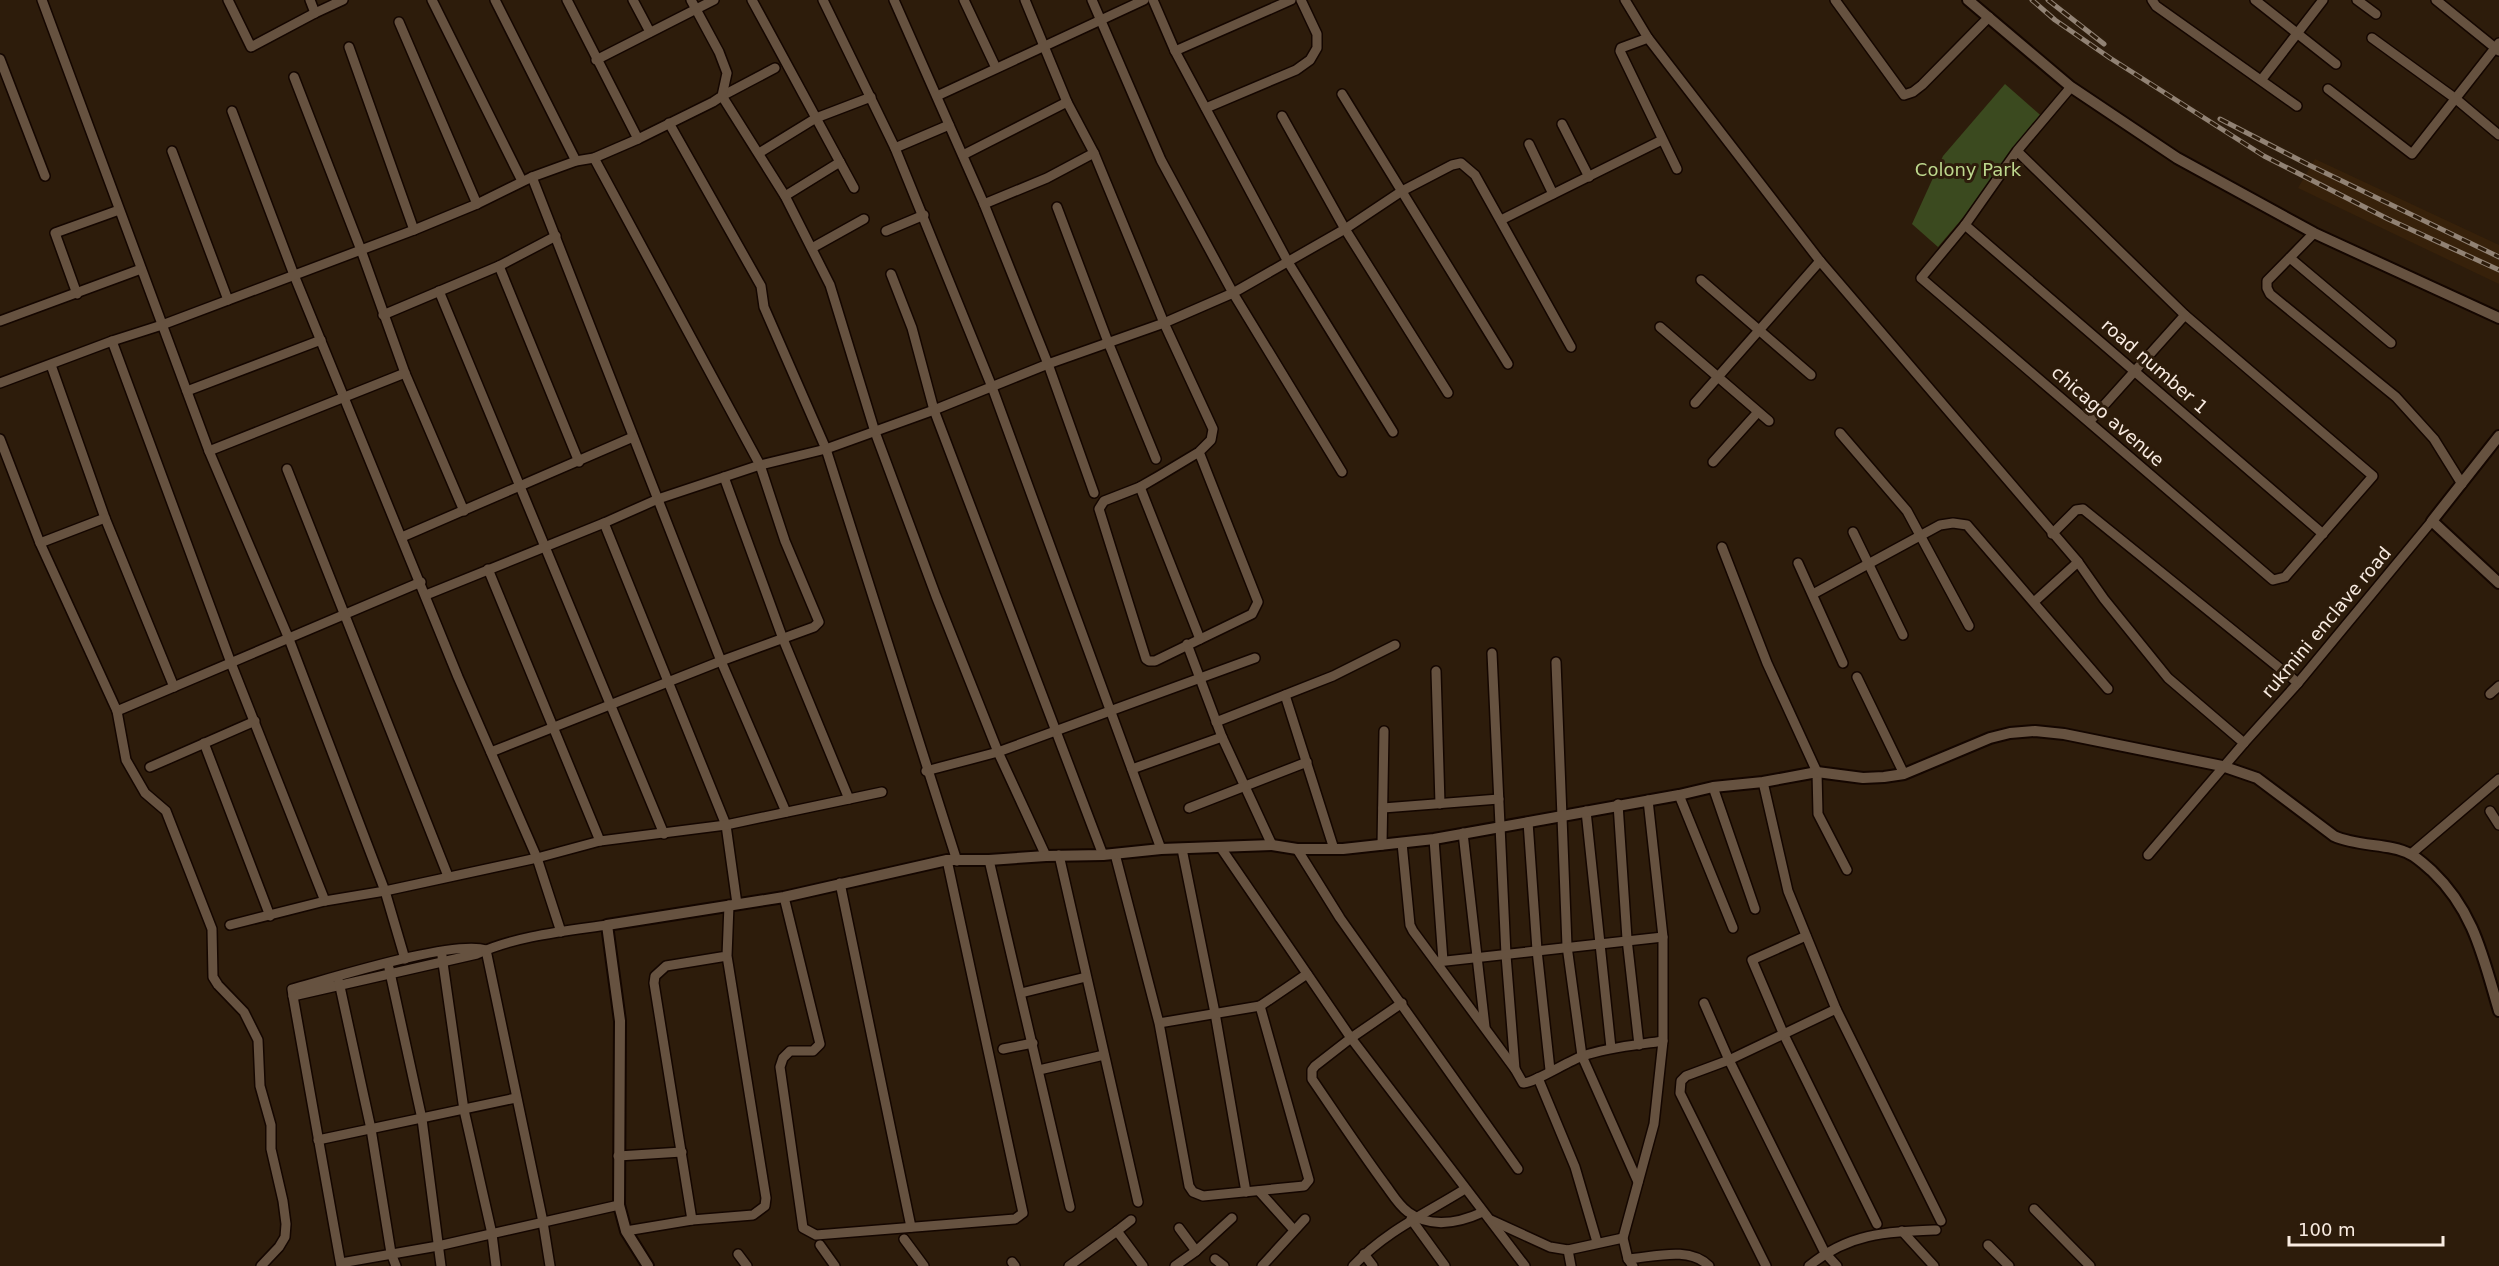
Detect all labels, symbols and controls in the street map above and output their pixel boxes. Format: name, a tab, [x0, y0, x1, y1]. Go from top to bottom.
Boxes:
park label: Colony Park	[1915, 159, 2022, 180]
street label: road number 1	[2098, 314, 2212, 418]
street label: chicago avenue	[2048, 361, 2168, 471]
street label: rukmini enclave road	[2257, 542, 2395, 702]
scale bar	[2289, 1209, 2444, 1247]
text: 100 m	[2298, 1219, 2356, 1240]

